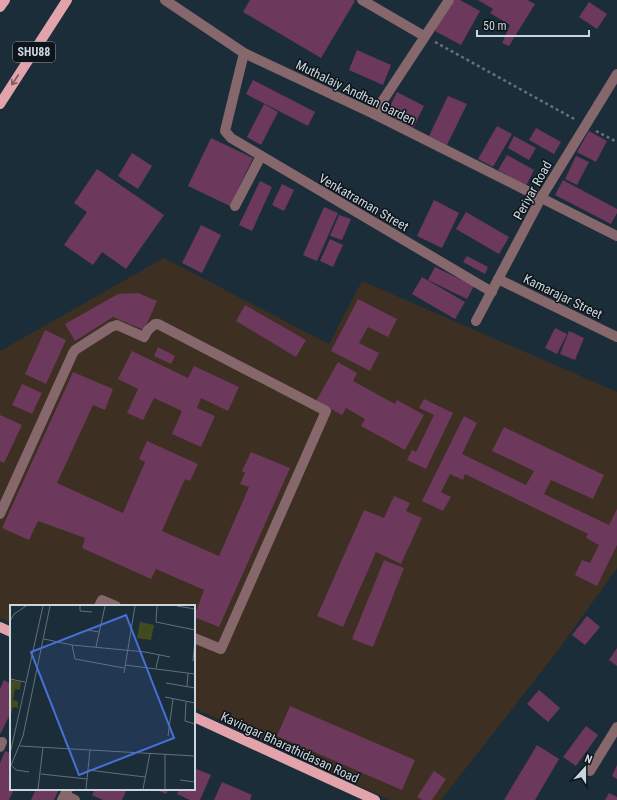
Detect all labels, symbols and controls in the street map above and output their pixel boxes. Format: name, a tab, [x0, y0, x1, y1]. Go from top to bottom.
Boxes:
scale bar	[477, 12, 589, 38]
text: 50 m	[483, 19, 507, 33]
road number: SHU88	[13, 42, 55, 62]
street label: Muthalaiy Andhan Garden	[293, 57, 418, 128]
one-way arrow	[11, 74, 19, 86]
street label: Periyar Road	[510, 158, 555, 222]
street label: Venkatraman Street	[316, 171, 411, 234]
street label: Kamarajar Street	[521, 271, 605, 322]
inset map	[10, 605, 195, 790]
street label: Kavingar Bharathidasan Road	[218, 709, 361, 786]
north arrow	[565, 748, 605, 788]
text: N	[583, 752, 594, 766]

